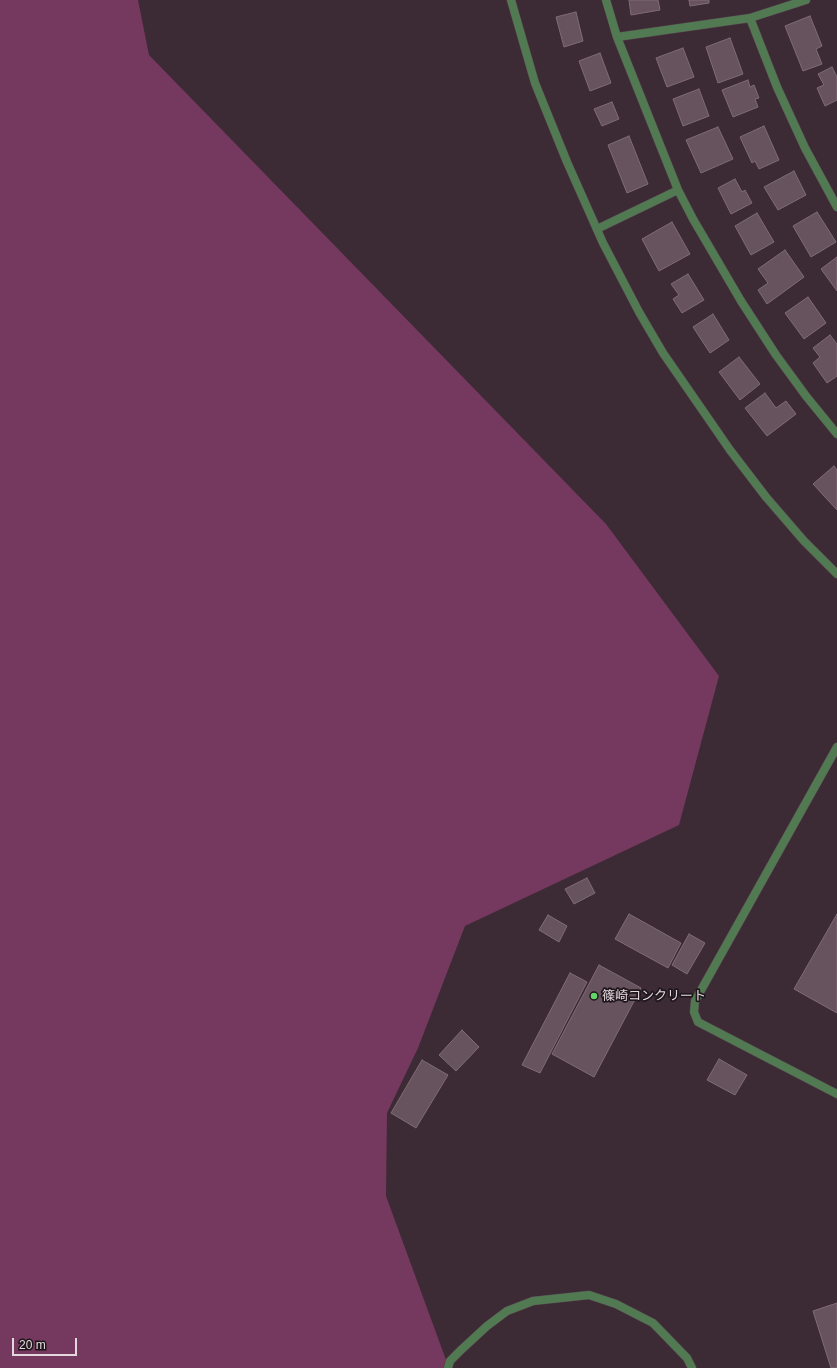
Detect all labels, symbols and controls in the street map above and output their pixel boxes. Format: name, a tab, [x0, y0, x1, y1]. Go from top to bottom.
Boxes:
place label: 篠崎コンクリート	[602, 988, 706, 1004]
marker: 篠崎コンクリート	[589, 991, 599, 1001]
scale bar	[14, 1330, 79, 1356]
text: 20 m	[19, 1338, 46, 1352]

